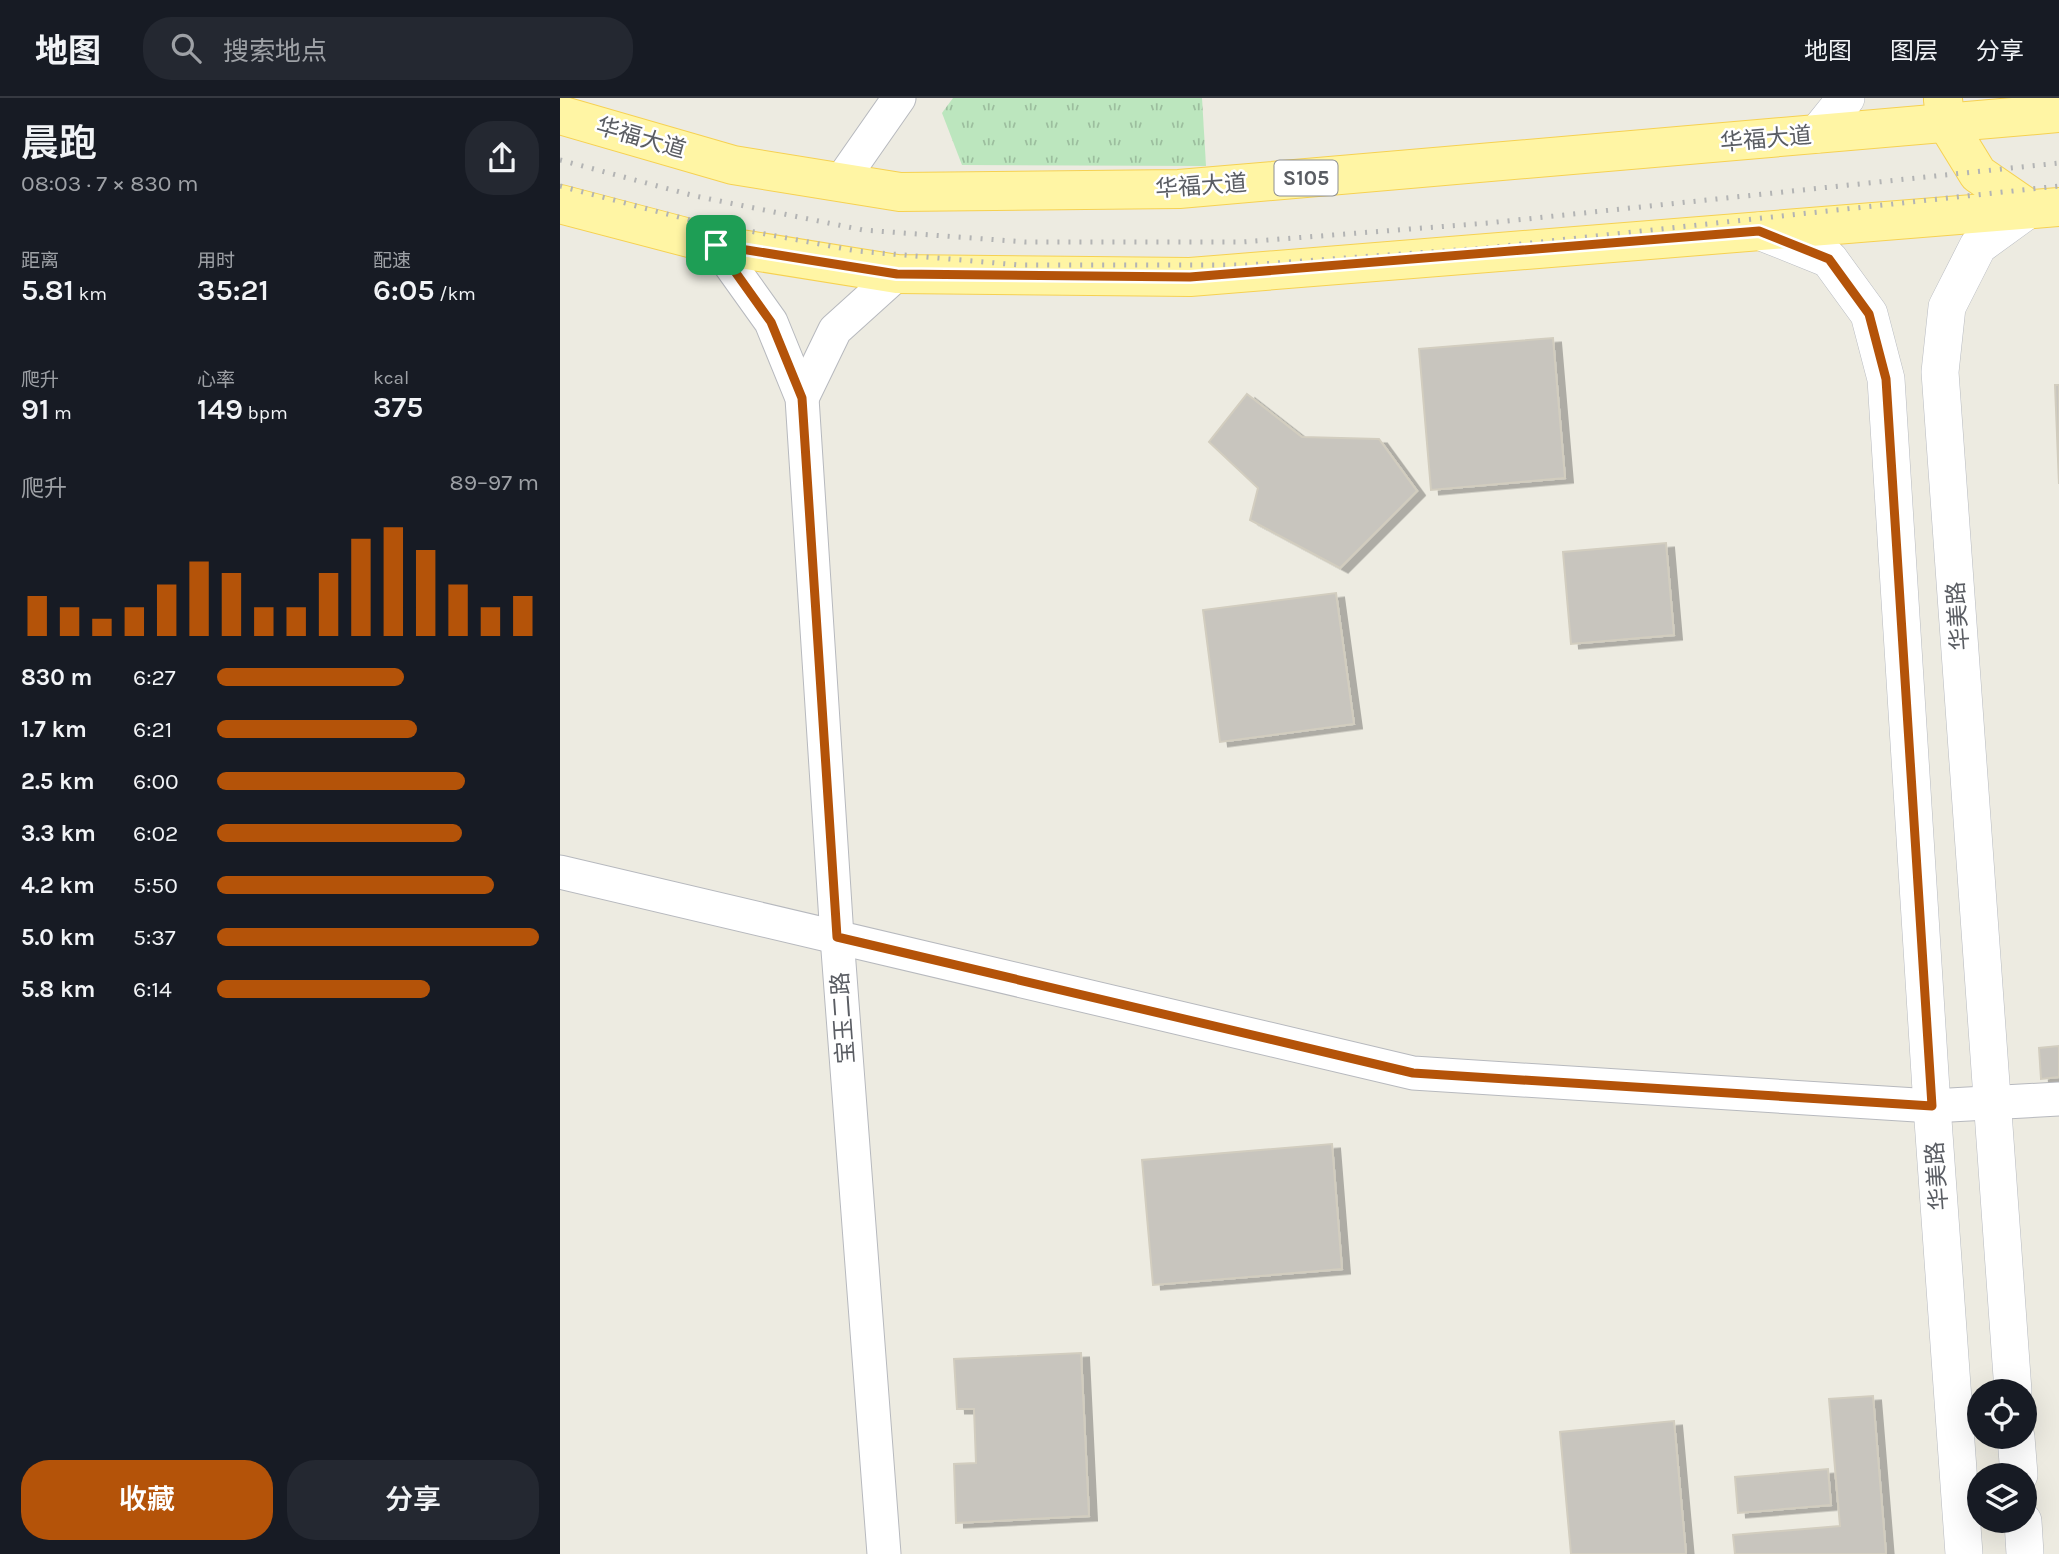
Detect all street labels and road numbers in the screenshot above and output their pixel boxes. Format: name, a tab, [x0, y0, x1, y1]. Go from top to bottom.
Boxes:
street label: 华福大道	[593, 112, 689, 164]
street label: 华福大道	[1719, 122, 1813, 156]
road number: S105	[1274, 160, 1338, 196]
street label: 华福大道	[1154, 169, 1248, 203]
street label: 华美路	[1942, 581, 1974, 651]
street label: 宝玉二路	[826, 971, 860, 1065]
street label: 华美路	[1921, 1141, 1953, 1211]

